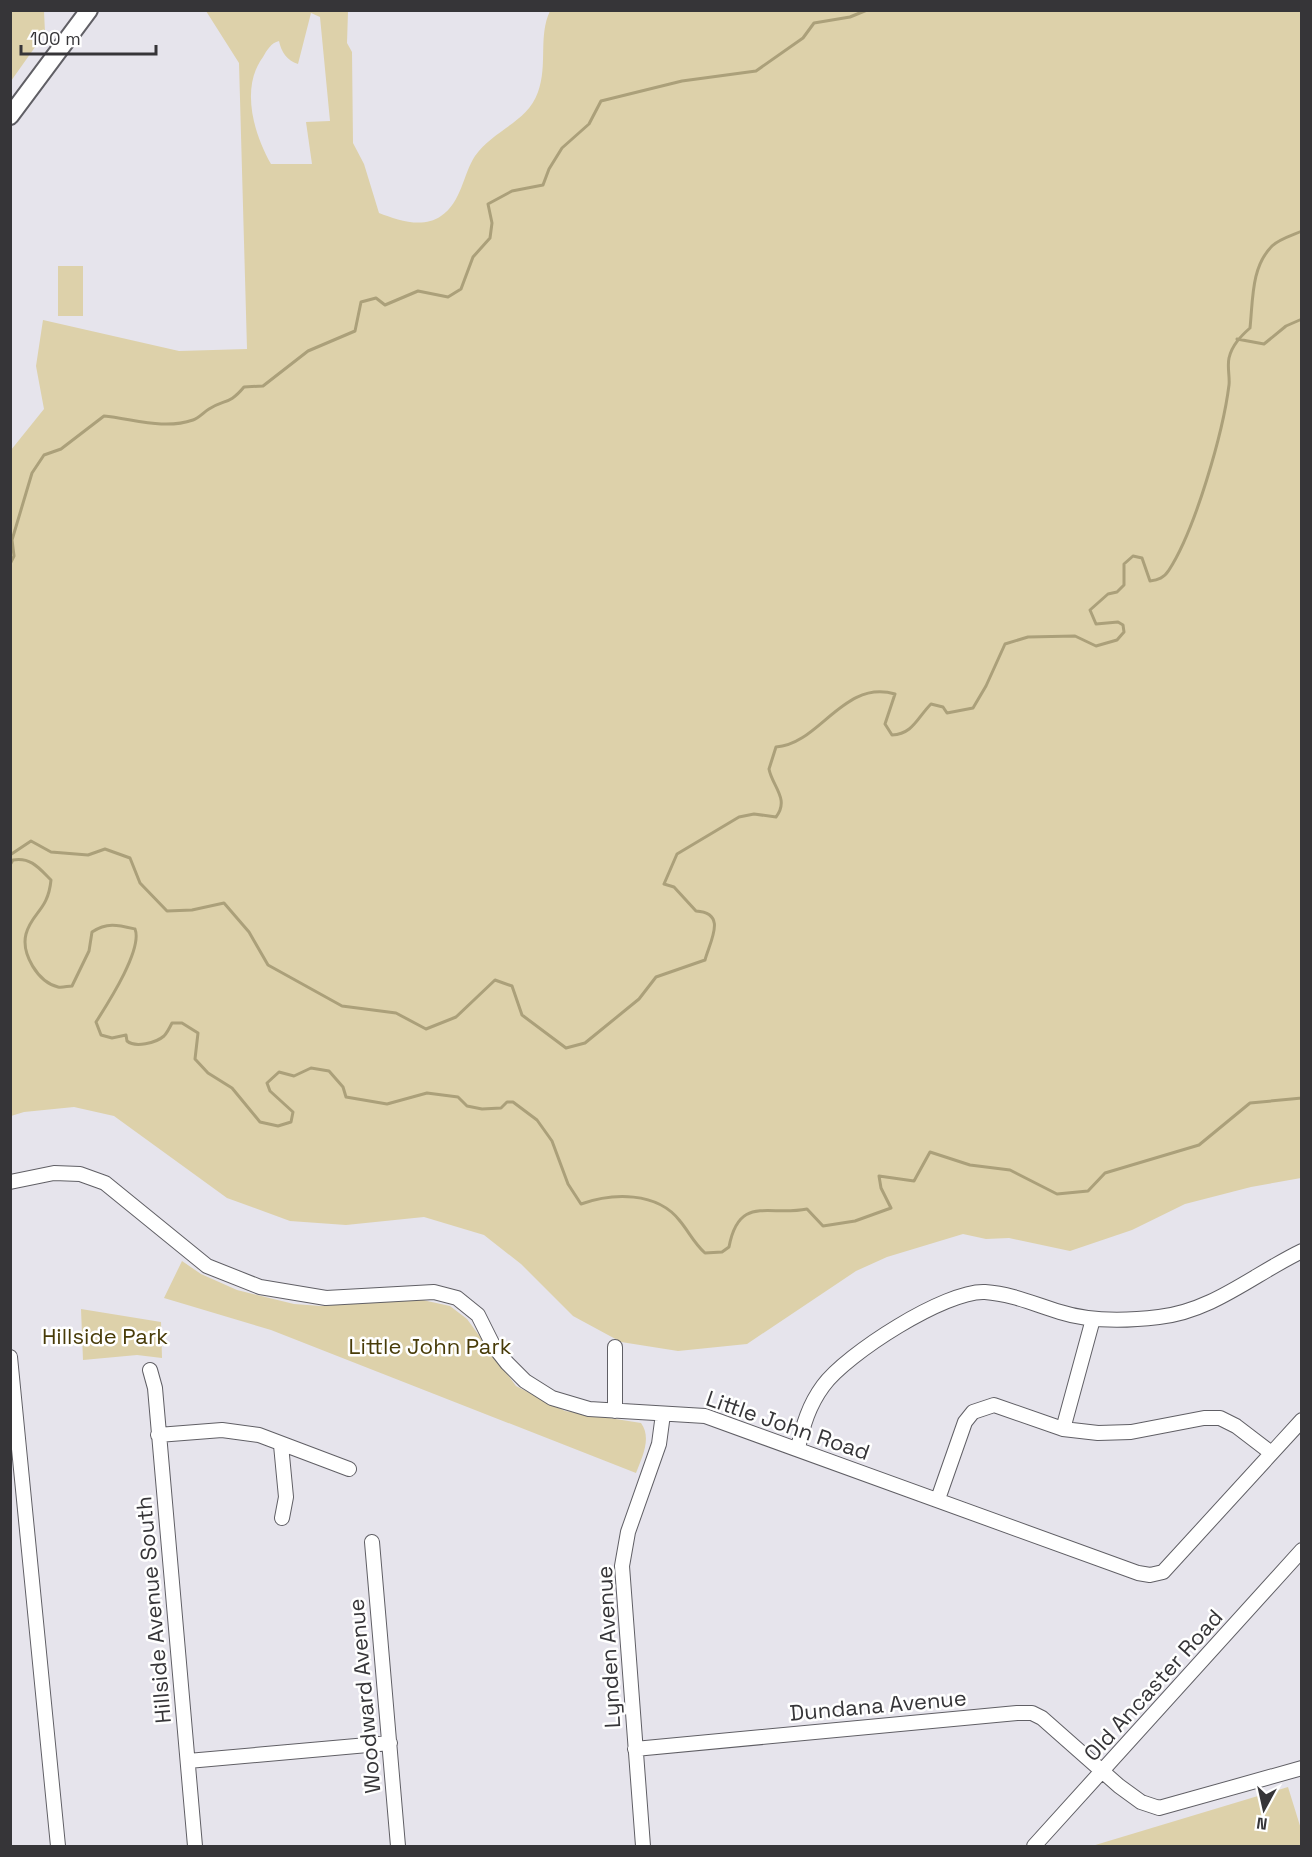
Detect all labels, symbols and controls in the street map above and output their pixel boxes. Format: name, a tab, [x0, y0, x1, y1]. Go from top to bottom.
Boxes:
scale bar	[21, 18, 156, 56]
text: 100 m	[30, 27, 81, 50]
park label: Hillside Park	[42, 1322, 168, 1350]
park label: Little John Park	[348, 1332, 512, 1360]
street label: Little John Road	[702, 1384, 874, 1466]
street label: Hillside Avenue South	[129, 1495, 177, 1725]
street label: Lynden Avenue	[590, 1565, 626, 1729]
street label: Woodward Avenue	[342, 1597, 386, 1795]
street label: Old Ancaster Road	[1077, 1603, 1229, 1767]
street label: Dundana Avenue	[788, 1683, 968, 1727]
north arrow	[1234, 1779, 1294, 1839]
text: N	[1255, 1812, 1269, 1835]

